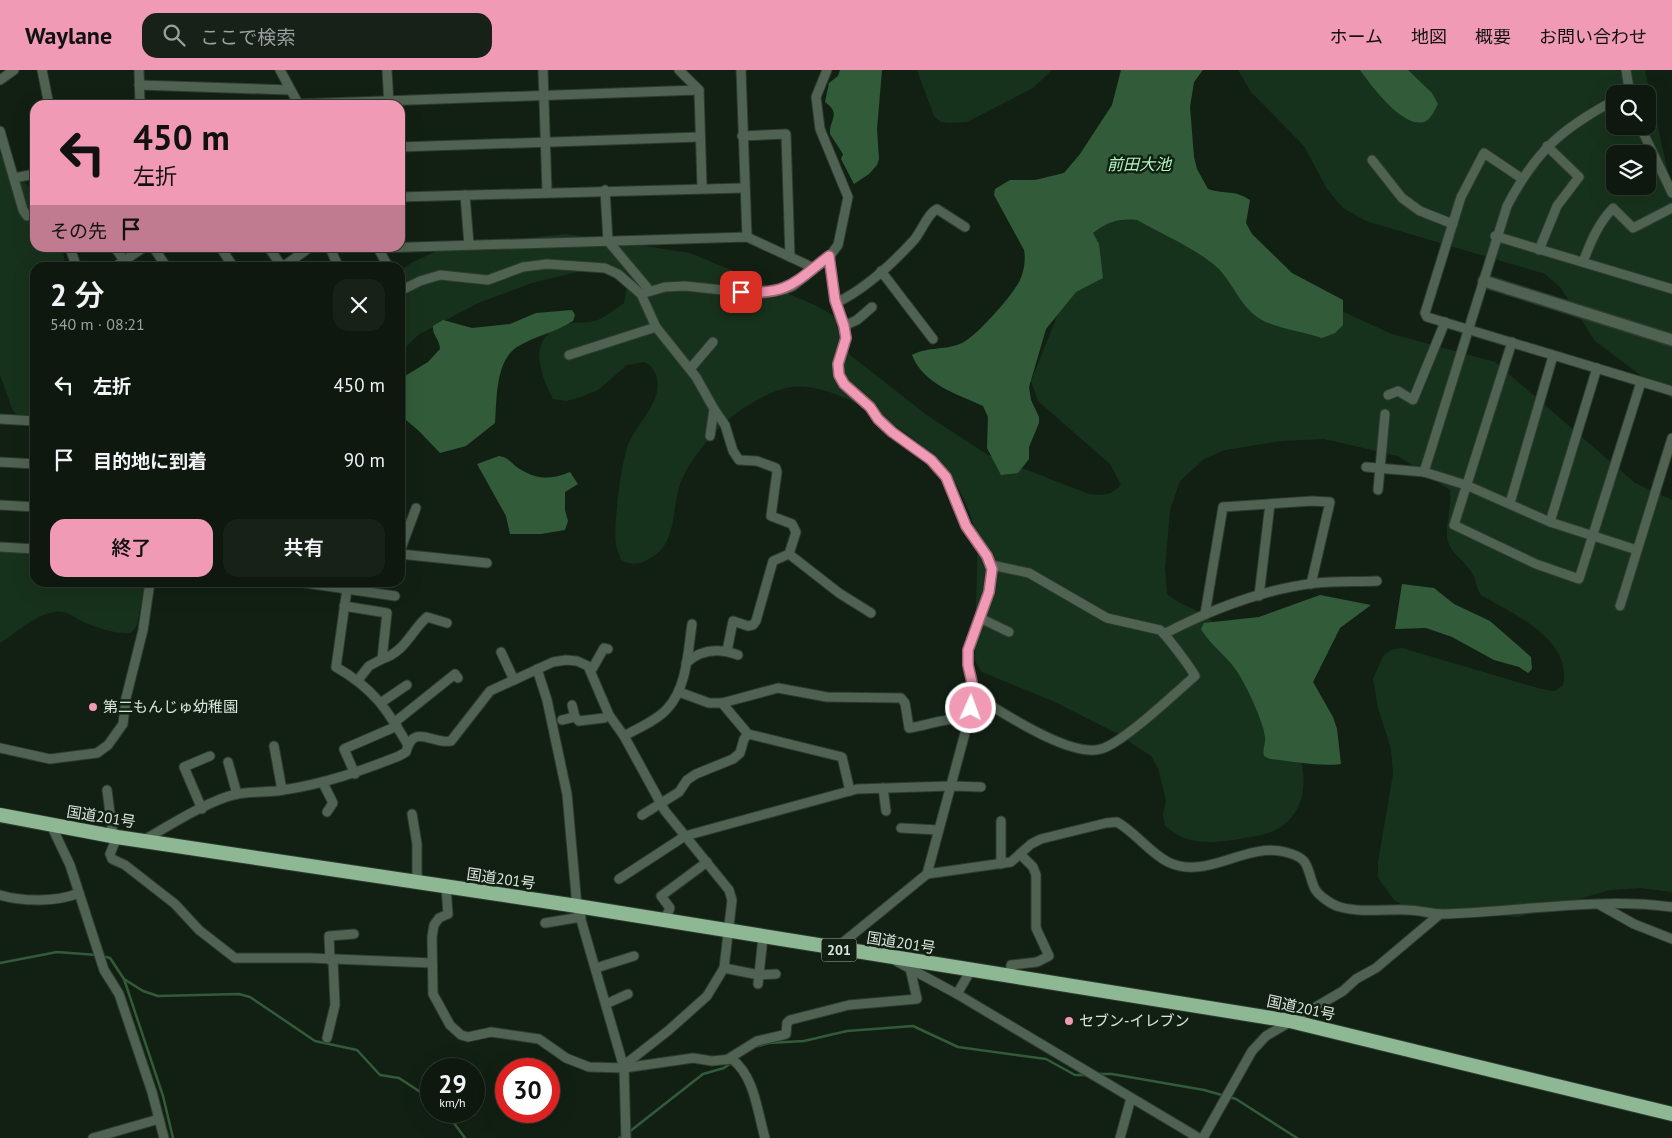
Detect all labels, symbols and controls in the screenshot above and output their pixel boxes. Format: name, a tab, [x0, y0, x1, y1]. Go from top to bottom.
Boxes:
search box	[142, 13, 492, 58]
text: Waylane	[25, 20, 112, 51]
icon: search	[160, 21, 188, 49]
text: ここで検索	[200, 25, 295, 49]
text: ホーム	[1330, 25, 1383, 48]
text: 地図	[1411, 25, 1447, 48]
text: 概要	[1475, 25, 1511, 48]
text: お問い合わせ	[1539, 25, 1647, 48]
map controls	[1606, 85, 1656, 195]
button: search	[1606, 85, 1656, 135]
text: 450 m	[133, 114, 230, 160]
icon: left	[50, 120, 115, 185]
button: layers	[1606, 145, 1656, 195]
water label: 前田大池	[1107, 154, 1173, 174]
text: 左折	[133, 162, 177, 190]
icon: arrive	[117, 215, 145, 243]
text: その先	[50, 219, 107, 243]
pin	[720, 271, 762, 313]
text: 2 分	[50, 275, 105, 314]
icon: arrive	[727, 278, 755, 306]
button: close	[333, 279, 385, 331]
text: 540 m · 08:21	[50, 314, 145, 334]
icon: left	[50, 371, 78, 399]
text: 450 m	[333, 373, 385, 397]
text: 左折	[93, 374, 131, 398]
icon: arrive	[50, 446, 78, 474]
text: 90 m	[344, 448, 385, 472]
text: 目的地に到着	[93, 449, 207, 473]
button: 終了	[50, 519, 213, 577]
button: 共有	[223, 519, 385, 577]
position arrow	[944, 681, 996, 733]
place label: 第二もんじゅ幼稚園	[103, 697, 238, 716]
marker: 第二もんじゅ幼稚園	[87, 701, 99, 713]
street label: 国道201号	[65, 802, 137, 831]
street label: 国道201号	[465, 864, 537, 893]
street label: 国道201号	[865, 928, 937, 957]
road number: 201	[822, 938, 856, 962]
street label: 国道201号	[1265, 991, 1337, 1024]
place label: セブン-イレブン	[1079, 1011, 1189, 1030]
marker: セブン-イレブン	[1063, 1015, 1075, 1027]
speed limit sign: 30	[495, 1058, 560, 1123]
text: 29	[438, 1068, 467, 1100]
text: km/h	[439, 1095, 466, 1110]

